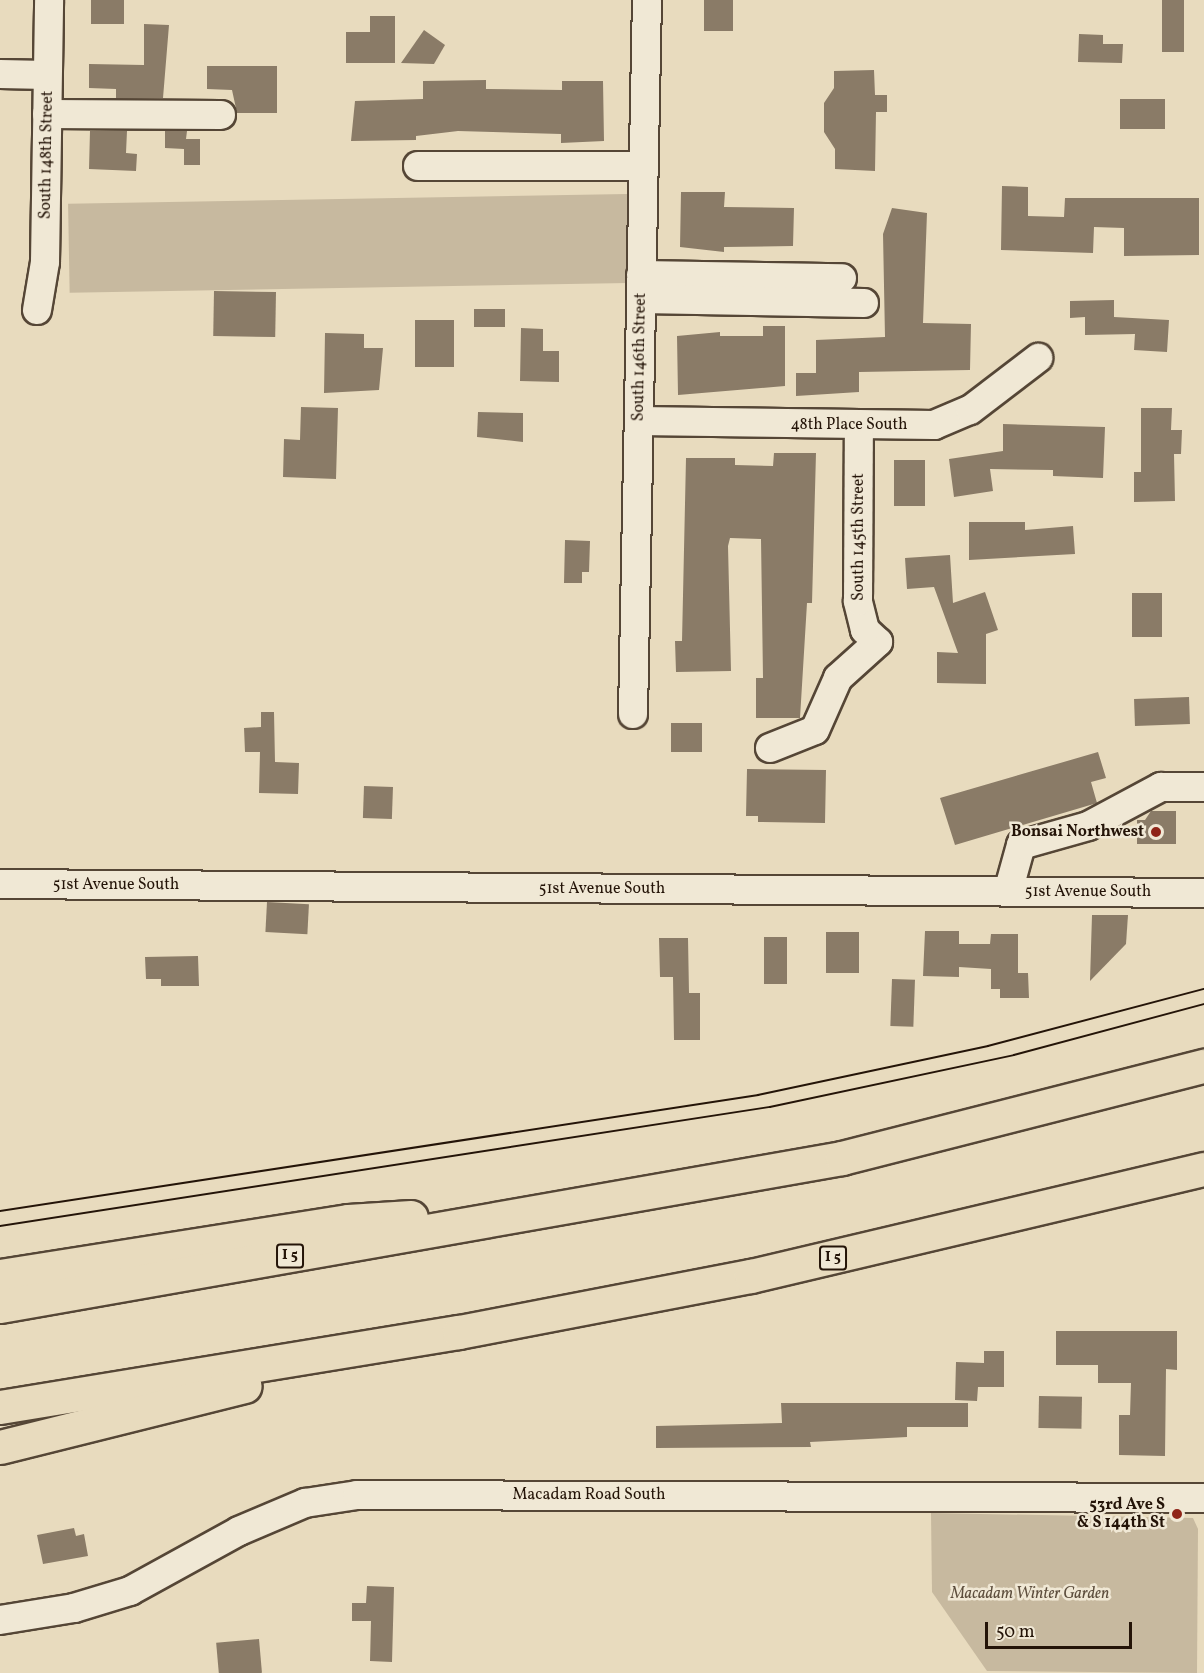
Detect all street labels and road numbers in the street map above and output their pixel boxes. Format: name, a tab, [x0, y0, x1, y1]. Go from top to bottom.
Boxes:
street label: South 148th Street	[36, 91, 58, 219]
street label: South 146th Street	[629, 292, 651, 422]
street label: 48th Place South	[790, 415, 908, 435]
street label: South 145th Street	[849, 473, 869, 601]
street label: 51st Avenue South	[53, 875, 179, 895]
street label: 51st Avenue South	[539, 879, 665, 899]
street label: 51st Avenue South	[1025, 882, 1151, 902]
road number: I 5	[275, 1244, 305, 1268]
road number: I 5	[818, 1246, 848, 1270]
street label: Macadam Road South	[512, 1485, 666, 1505]

